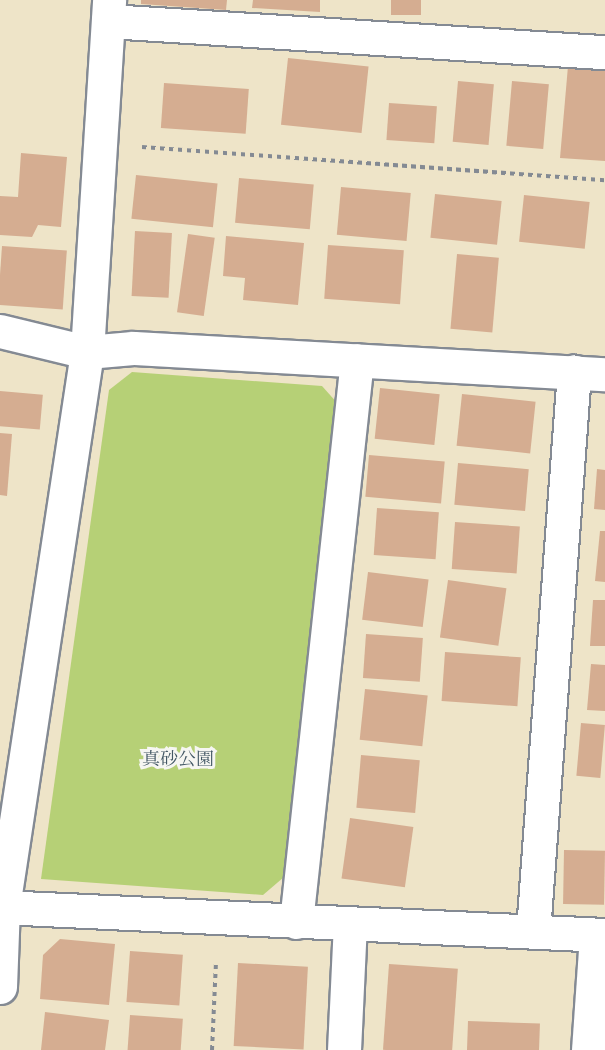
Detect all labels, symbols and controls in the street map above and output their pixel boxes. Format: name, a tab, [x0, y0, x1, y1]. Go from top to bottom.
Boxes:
park label: 真砂公園	[142, 749, 214, 771]

